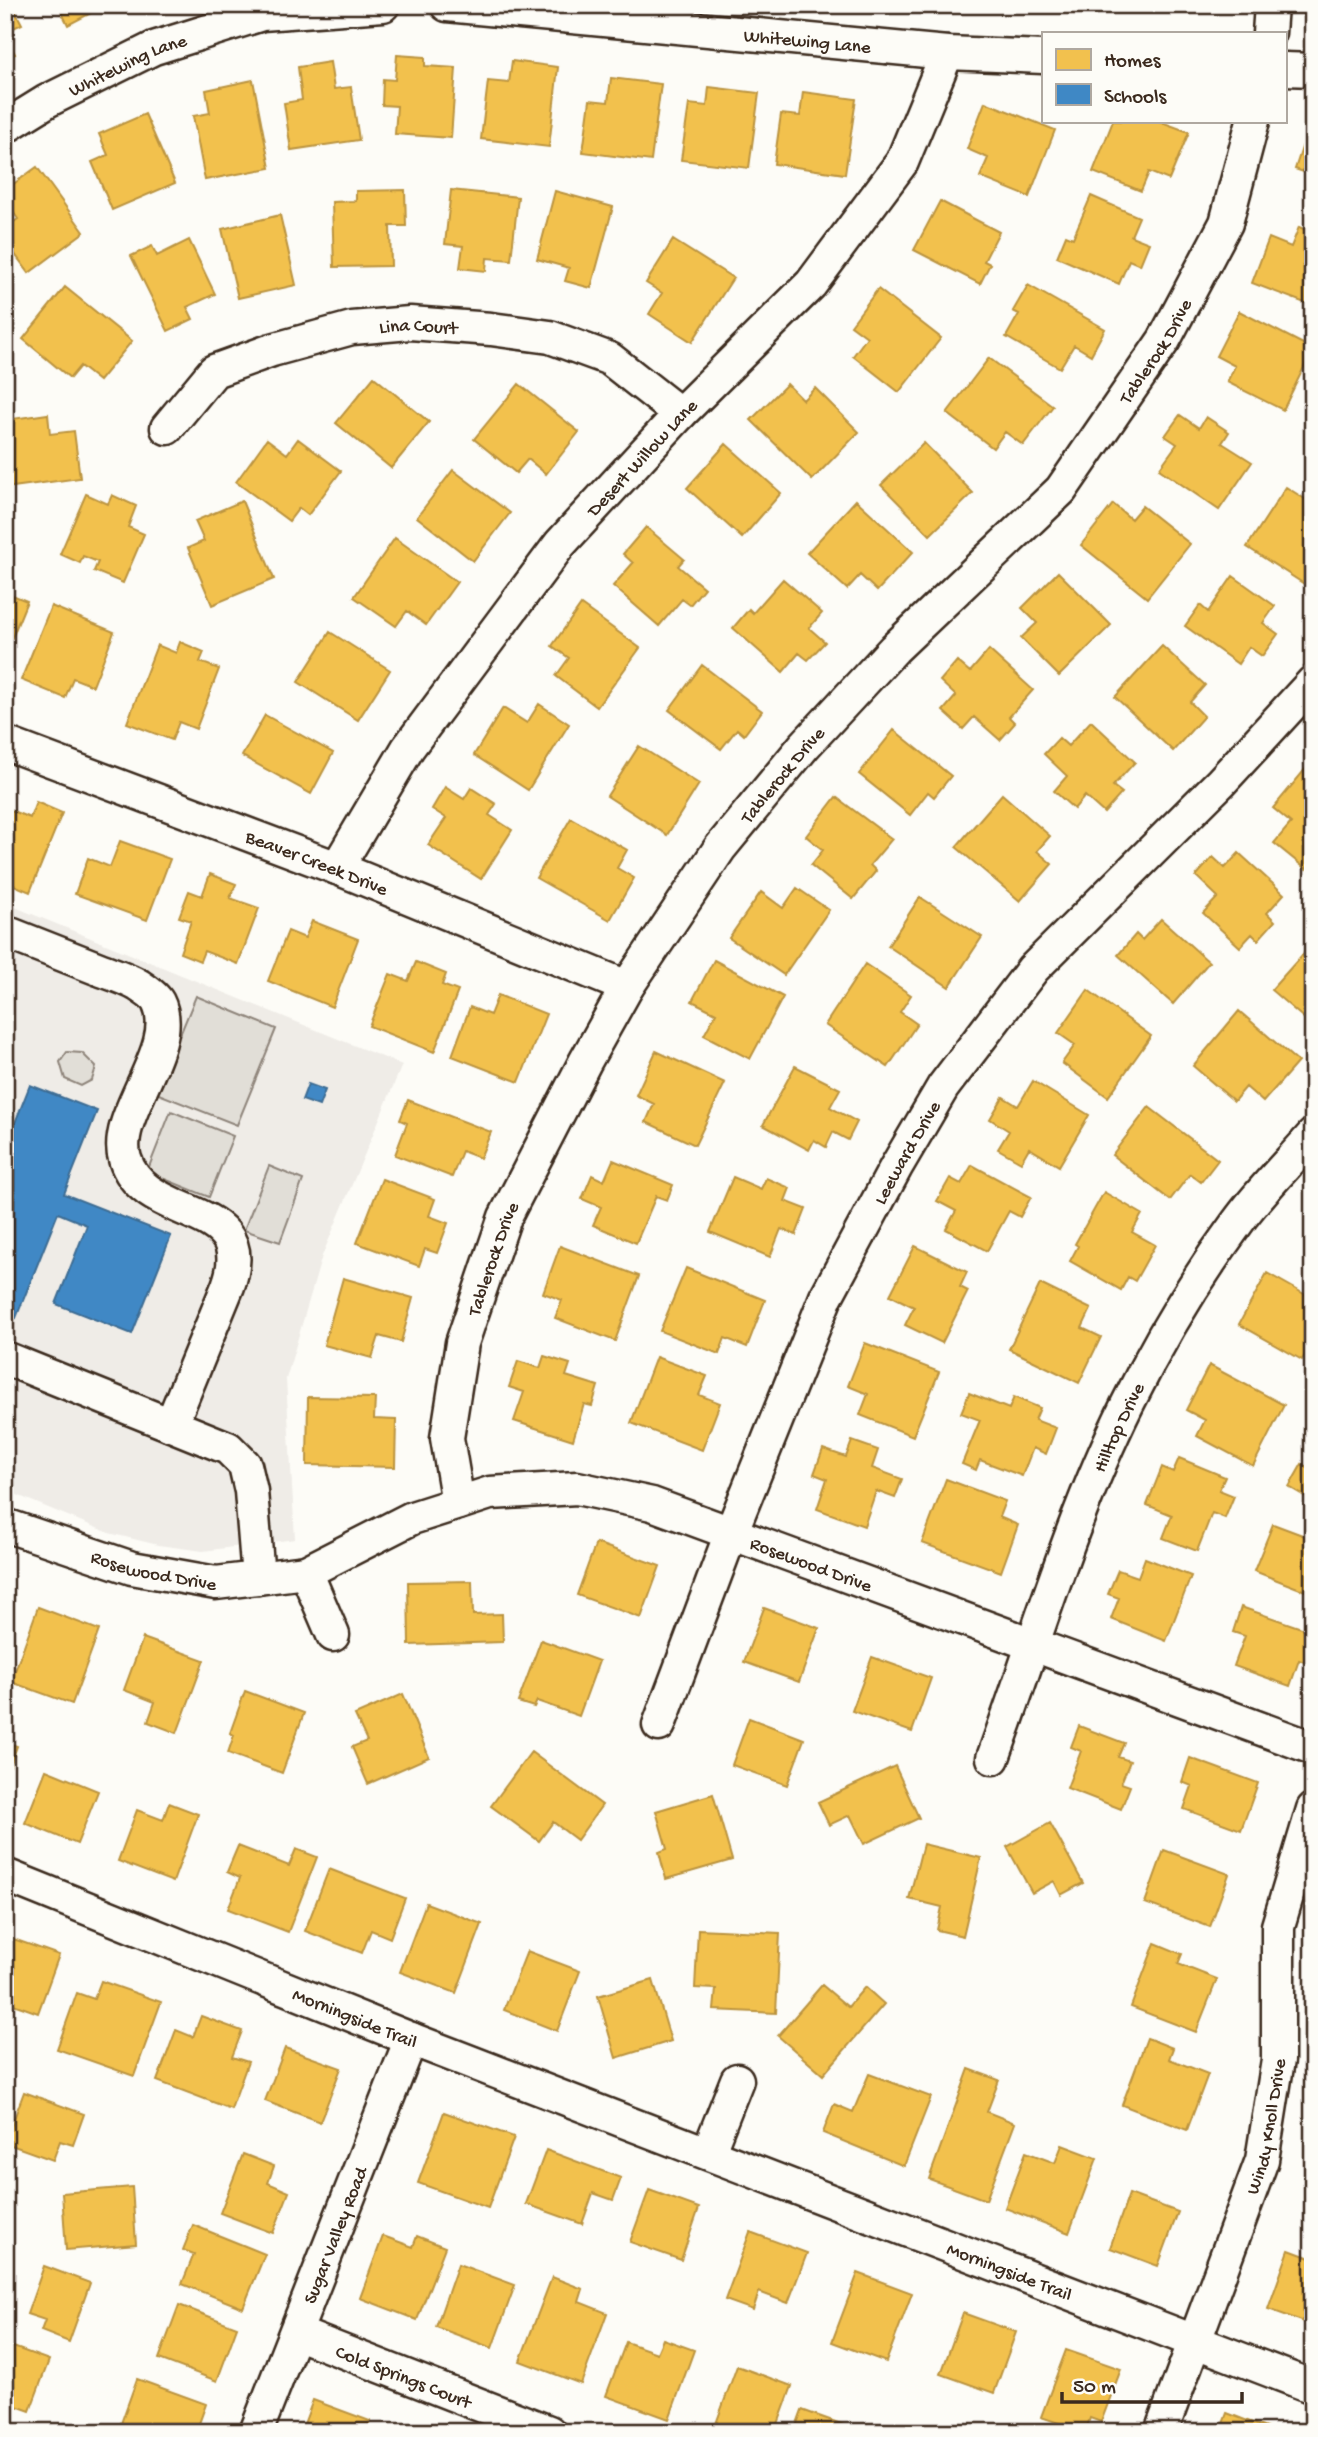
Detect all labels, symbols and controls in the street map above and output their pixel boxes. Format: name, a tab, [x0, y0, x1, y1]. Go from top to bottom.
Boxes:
street label: Whitewing Lane	[742, 26, 872, 61]
street label: Whitewing Lane	[66, 30, 190, 103]
legend	[1042, 32, 1286, 122]
text: Homes	[1104, 50, 1162, 75]
text: Schools	[1104, 86, 1168, 111]
street label: Tablerock Drive	[1115, 296, 1199, 410]
street label: Lina Court	[378, 315, 460, 342]
street label: Desert Willow Lane	[582, 395, 704, 524]
street label: Tablerock Drive	[736, 723, 831, 830]
street label: Beaver Creek Drive	[241, 826, 391, 903]
street label: Leeward Drive	[870, 1097, 947, 1209]
street label: Tablerock Drive	[464, 1199, 526, 1320]
street label: Hilltop Drive	[1090, 1380, 1151, 1476]
street label: Rosewood Drive	[746, 1533, 875, 1599]
street label: Rosewood Drive	[87, 1547, 218, 1598]
street label: Morningside Trail	[289, 1984, 420, 2055]
street label: Windy Knoll Drive	[1242, 2057, 1293, 2198]
street label: Sugar Valley Road	[300, 2163, 375, 2308]
street label: Morningside Trail	[943, 2239, 1075, 2308]
street label: Cold Springs Court	[332, 2342, 476, 2416]
scale bar	[1062, 2360, 1243, 2404]
text: 50 m	[1073, 2376, 1116, 2401]

